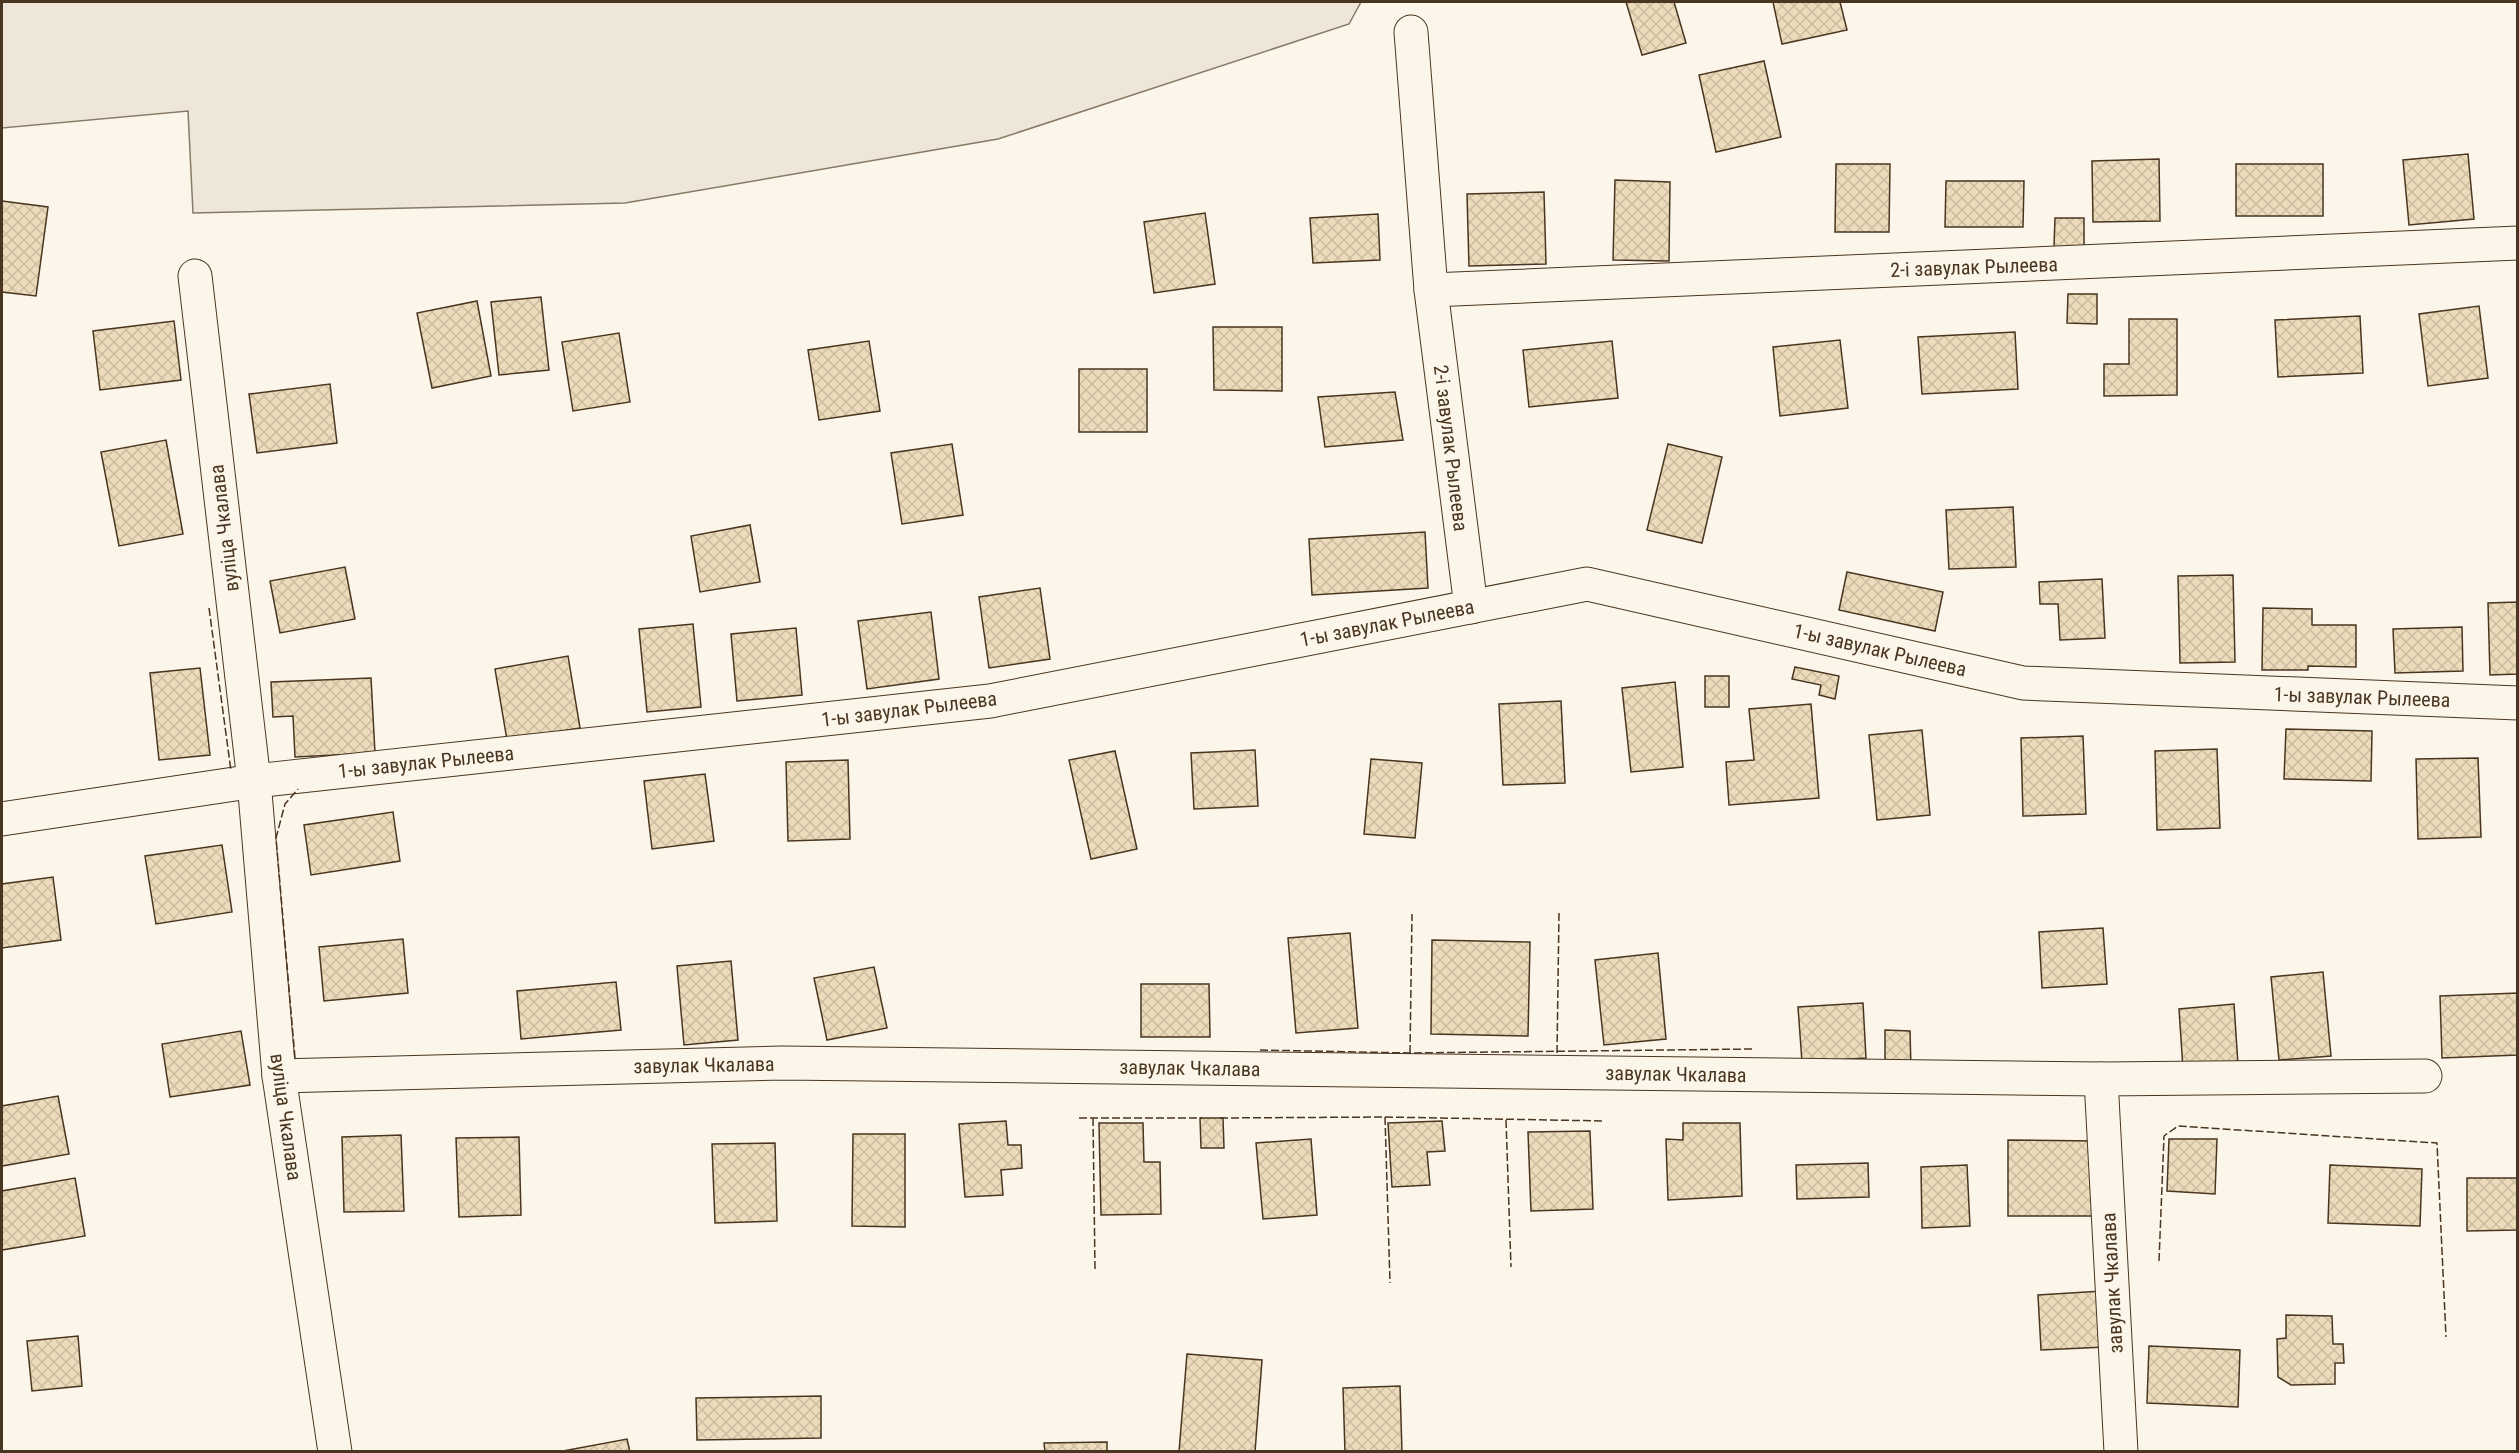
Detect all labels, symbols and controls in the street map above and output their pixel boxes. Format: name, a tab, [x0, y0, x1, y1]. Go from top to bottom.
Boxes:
street label: 2-і завулак Рылеева	[1890, 252, 2058, 282]
street label: 2-і завулак Рылеева	[1429, 363, 1473, 533]
street label: вуліца Чкалава	[204, 463, 244, 593]
street label: 1-ы завулак Рылеева	[1298, 594, 1476, 652]
street label: 1-ы завулак Рылеева	[1791, 618, 1969, 682]
street label: 1-ы завулак Рылеева	[2273, 682, 2451, 712]
street label: 1-ы завулак Рылеева	[820, 686, 998, 732]
street label: 1-ы завулак Рылеева	[337, 741, 515, 783]
street label: вуліца Чкалава	[265, 1052, 307, 1182]
street label: завулак Чкалава	[633, 1052, 775, 1078]
street label: завулак Чкалава	[1119, 1055, 1261, 1081]
street label: завулак Чкалава	[1605, 1061, 1747, 1087]
street label: завулак Чкалава	[2096, 1212, 2128, 1354]

